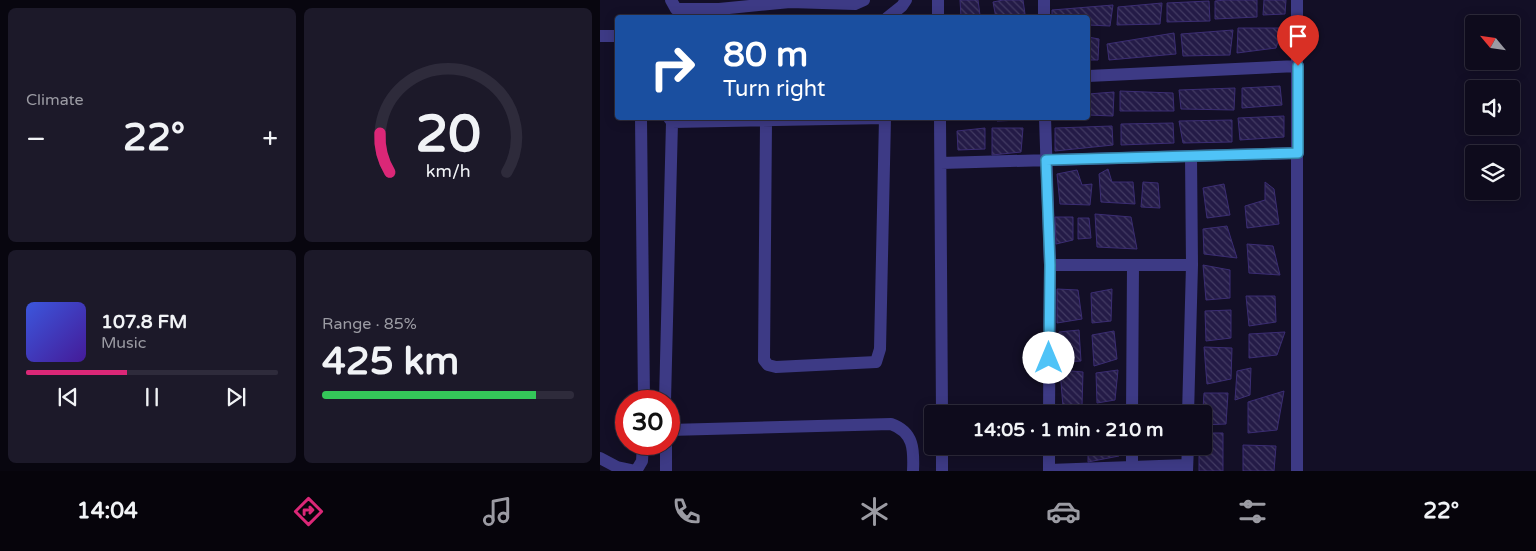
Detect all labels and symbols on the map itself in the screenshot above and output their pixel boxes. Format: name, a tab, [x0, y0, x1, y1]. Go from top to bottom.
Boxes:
pin	[1277, 15, 1319, 66]
north arrow	[1465, 15, 1520, 70]
position arrow	[1022, 331, 1074, 383]
speed limit sign: 30	[615, 390, 680, 455]

